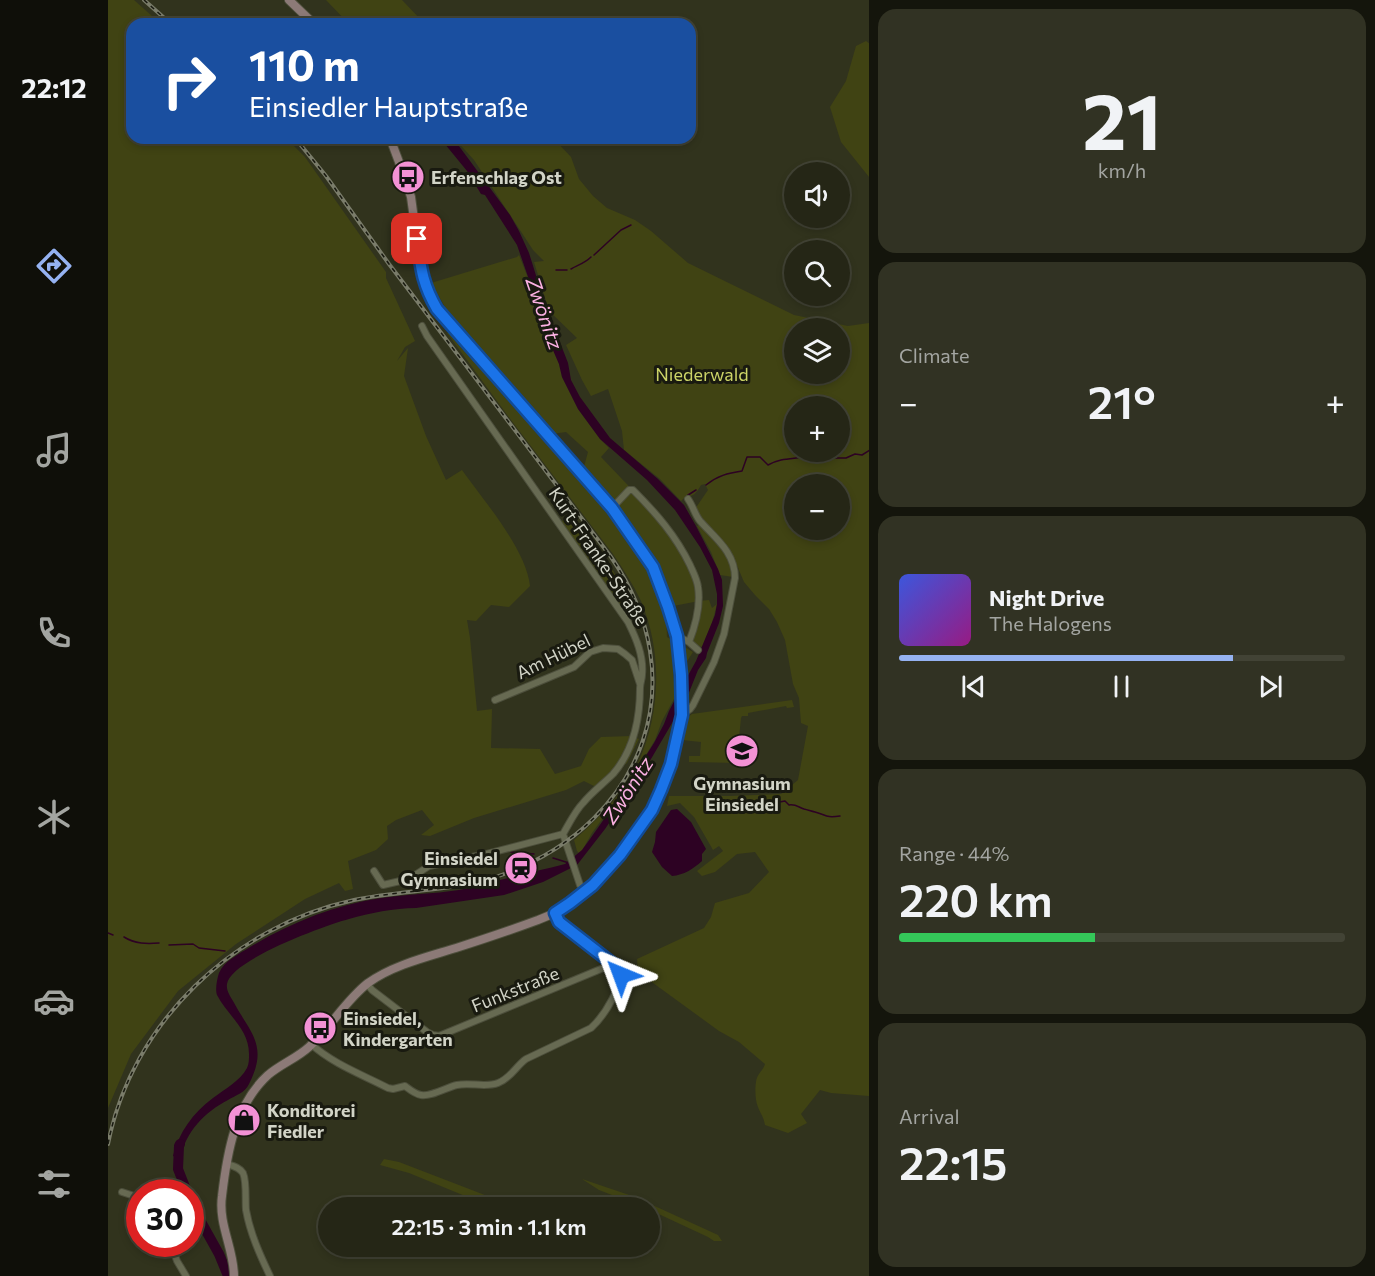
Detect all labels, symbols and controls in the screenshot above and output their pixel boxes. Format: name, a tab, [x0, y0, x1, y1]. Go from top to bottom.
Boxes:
text: 110 m	[249, 38, 360, 90]
icon: right	[150, 42, 228, 120]
text: 22:12	[21, 71, 87, 104]
text: 21	[1082, 71, 1162, 166]
text: Einsiedler Hauptstraße	[249, 90, 528, 123]
text: km/h	[1098, 158, 1146, 182]
bus stop icon: Erfenschlag Ost	[390, 159, 426, 195]
map controls	[784, 162, 850, 540]
button: sound	[784, 162, 850, 228]
place label: Erfenschlag Ost	[431, 166, 562, 188]
pin	[391, 213, 442, 264]
icon: arrive	[400, 222, 433, 255]
button: search	[784, 240, 850, 306]
icon: directions	[33, 245, 75, 287]
water label: Zwönitz	[521, 273, 569, 352]
button: layers	[784, 318, 850, 384]
text: Climate	[899, 343, 969, 367]
park label: Niederwald	[655, 363, 749, 385]
text: 21°	[1088, 373, 1156, 428]
text: −	[899, 381, 918, 422]
text: +	[1326, 381, 1345, 422]
button: +	[784, 396, 850, 462]
icon: music	[33, 429, 75, 471]
button: −	[784, 474, 850, 540]
street label: Kurt-Franke-Straße	[545, 483, 653, 629]
text: Night Drive	[989, 584, 1104, 611]
text: The Halogens	[989, 611, 1112, 635]
icon: phone	[33, 612, 75, 654]
street label: Am Hübel	[512, 629, 594, 683]
icon: previous	[957, 670, 990, 703]
icon: pause	[1105, 670, 1138, 703]
icon: next	[1254, 670, 1287, 703]
school or university icon: Gymnasium Einsiedel	[724, 733, 760, 769]
water label: Zwönitz	[596, 752, 658, 829]
place label: Gymnasium Einsiedel	[693, 772, 791, 815]
icon: climate	[33, 796, 75, 838]
text: Range · 44%	[899, 841, 1009, 865]
place label: Einsiedel Gymnasium	[400, 847, 498, 890]
station icon: Einsiedel Gymnasium	[503, 850, 539, 886]
text: 220 km	[899, 871, 1052, 926]
position arrow	[589, 943, 653, 1007]
street label: Funkstraße	[468, 961, 562, 1017]
icon: car	[33, 980, 75, 1022]
place label: Einsiedel, Kindergarten	[343, 1007, 453, 1050]
bus stop icon: Einsiedel, Kindergarten	[302, 1010, 338, 1046]
place label: Konditorei Fiedler	[267, 1099, 355, 1142]
shop icon: Konditorei Fiedler	[226, 1102, 262, 1138]
text: Arrival	[899, 1104, 960, 1128]
text: 22:15	[899, 1134, 1007, 1189]
icon: filters	[33, 1163, 75, 1205]
speed limit sign: 30	[126, 1179, 204, 1257]
text: 22:15 · 3 min · 1.1 km	[391, 1213, 587, 1240]

